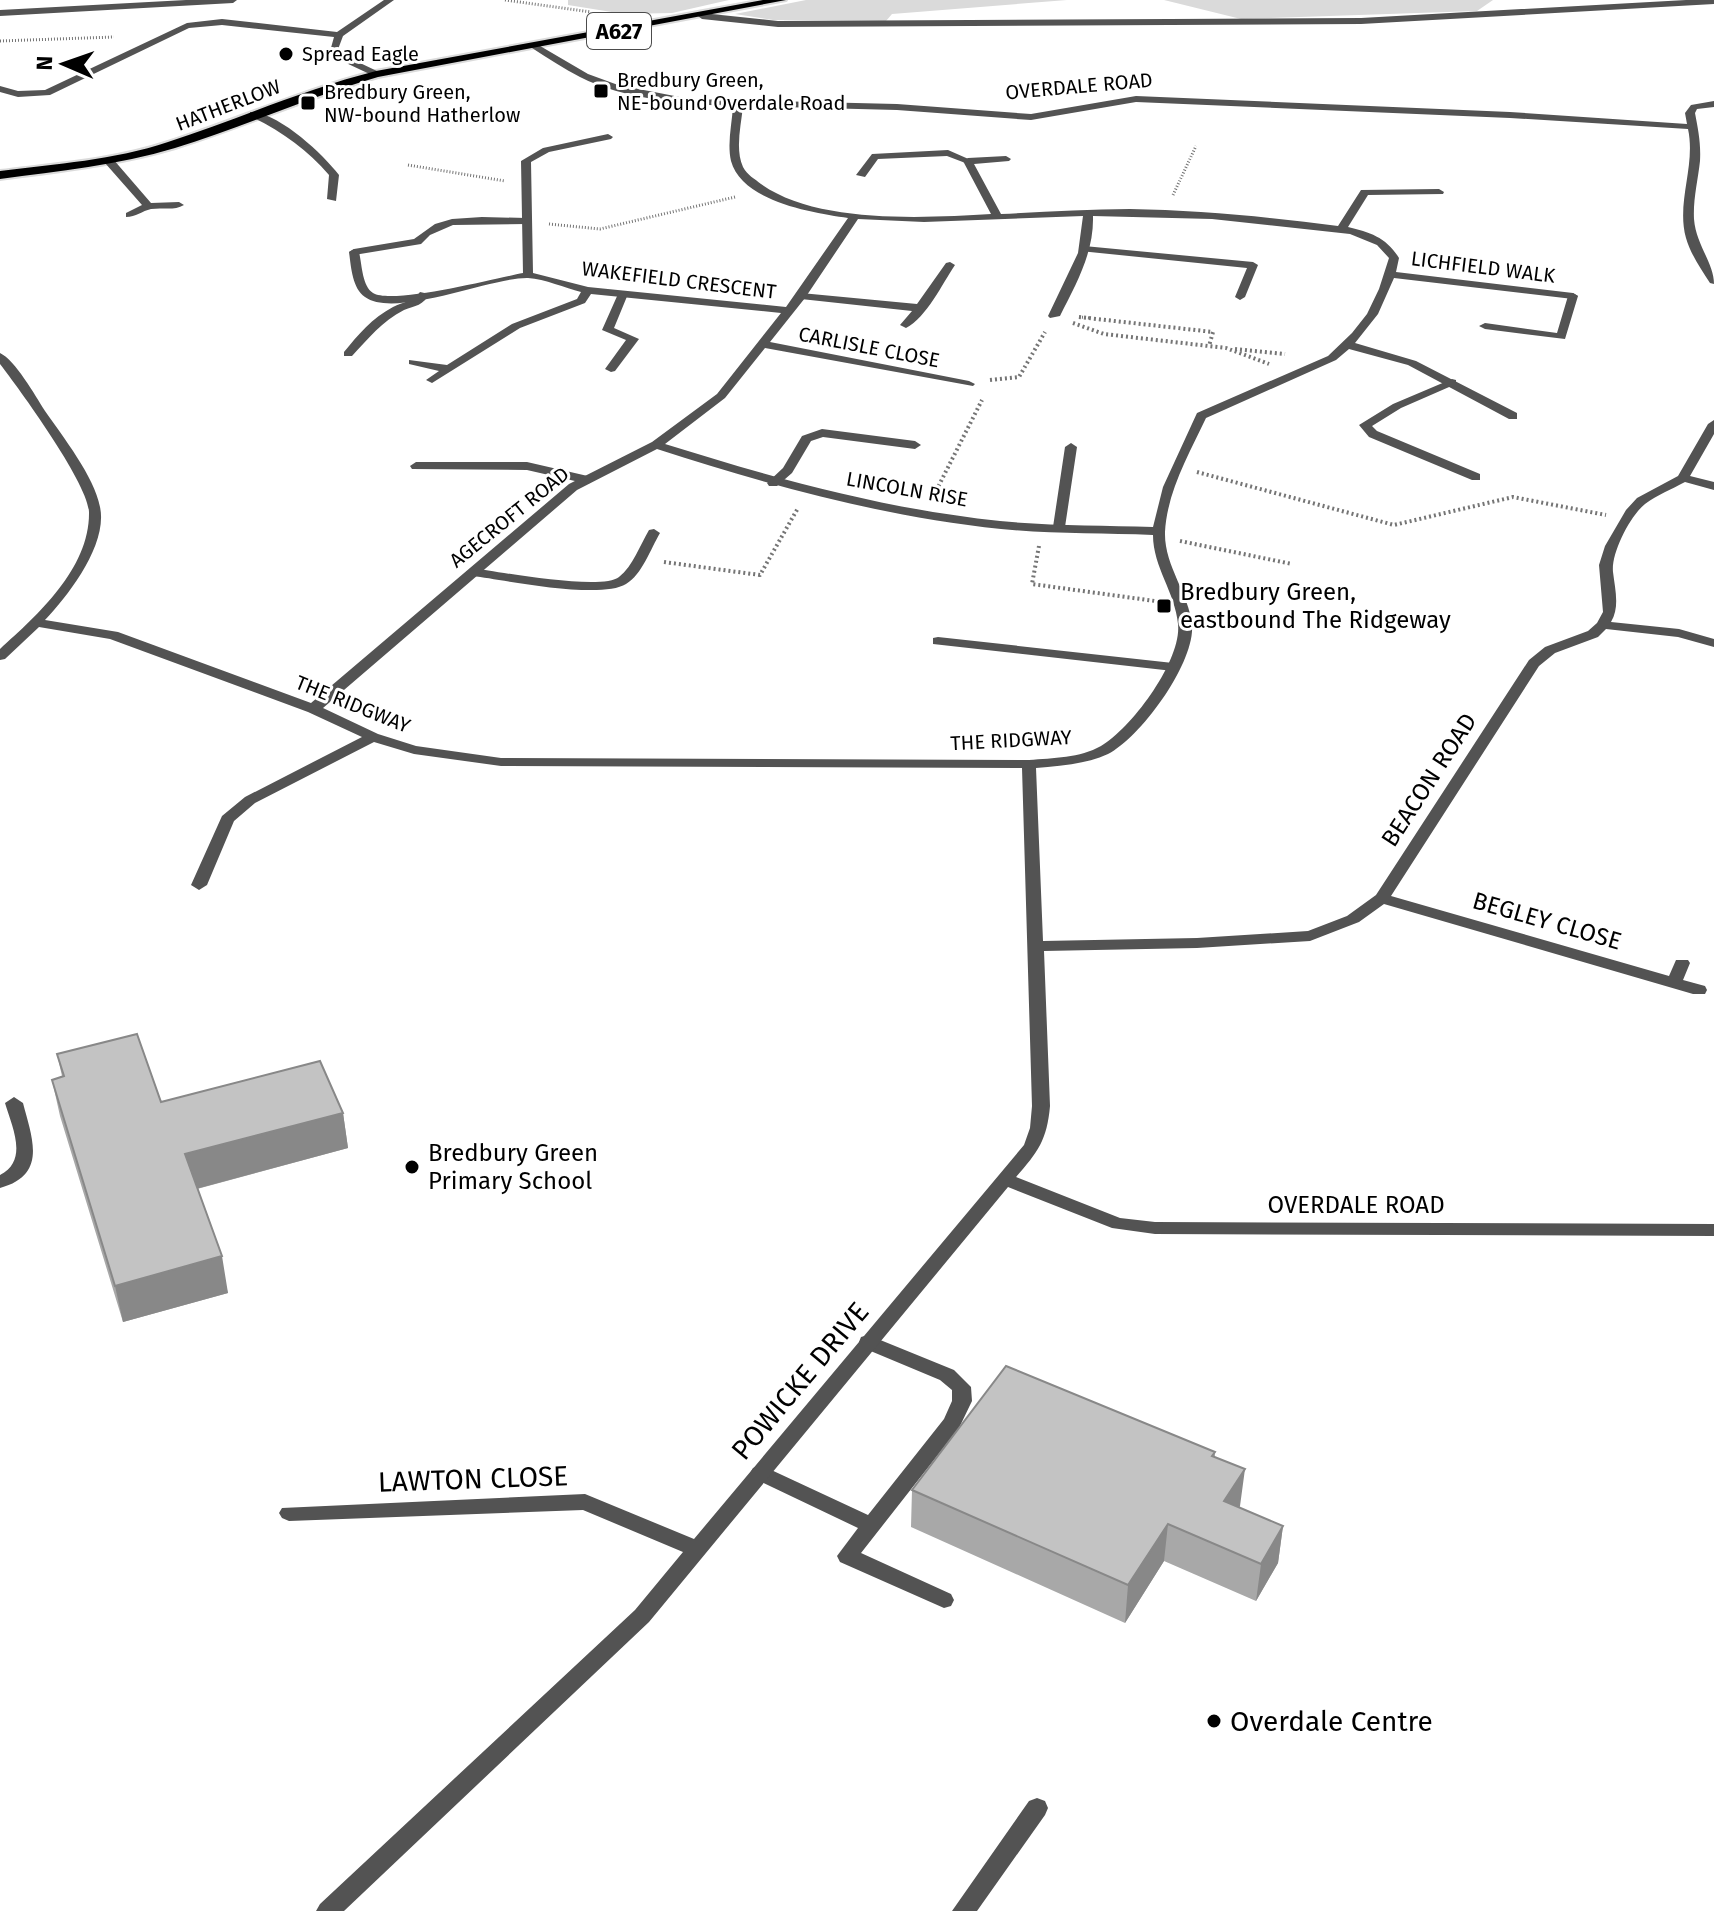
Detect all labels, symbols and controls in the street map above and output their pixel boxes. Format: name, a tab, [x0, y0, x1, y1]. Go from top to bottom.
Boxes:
road number: A627	[587, 13, 651, 49]
north arrow	[24, 24, 104, 104]
place label: Spread Eagle	[302, 42, 419, 66]
marker: Spread Eagle	[277, 45, 295, 63]
text: N	[31, 56, 58, 71]
place label: Bredbury Green, NE-bound Overdale Road	[617, 68, 846, 115]
street label: OVERDALE ROAD	[1004, 68, 1154, 104]
street label: HATHERLOW	[172, 74, 284, 136]
place label: Bredbury Green, NW-bound Hatherlow	[324, 80, 520, 127]
marker: Bredbury Green, NE-bound Overdale Road	[592, 82, 610, 100]
marker: Bredbury Green, NW-bound Hatherlow	[299, 94, 317, 112]
street label: LICHFIELD WALK	[1410, 246, 1557, 288]
street label: WAKEFIELD CRESCENT	[580, 256, 778, 304]
street label: CARLISLE CLOSE	[796, 322, 942, 372]
street label: AGECROFT ROAD	[444, 462, 574, 572]
street label: LINCOLN RISE	[845, 467, 969, 511]
place label: Bredbury Green, eastbound The Ridgeway	[1180, 578, 1451, 634]
marker: Bredbury Green, eastbound The Ridgeway	[1155, 597, 1173, 615]
street label: THE RIDGWAY	[292, 670, 414, 738]
street label: BEACON ROAD	[1376, 708, 1482, 852]
street label: THE RIDGWAY	[950, 725, 1072, 755]
street label: BEGLEY CLOSE	[1469, 886, 1625, 956]
place label: Bredbury Green Primary School	[428, 1139, 598, 1195]
marker: Bredbury Green Primary School	[403, 1158, 421, 1176]
street label: OVERDALE ROAD	[1267, 1191, 1445, 1219]
street label: POWICKE DRIVE	[725, 1296, 875, 1466]
street label: LAWTON CLOSE	[377, 1459, 569, 1499]
place label: Overdale Centre	[1230, 1705, 1433, 1738]
marker: Overdale Centre	[1205, 1712, 1223, 1730]

